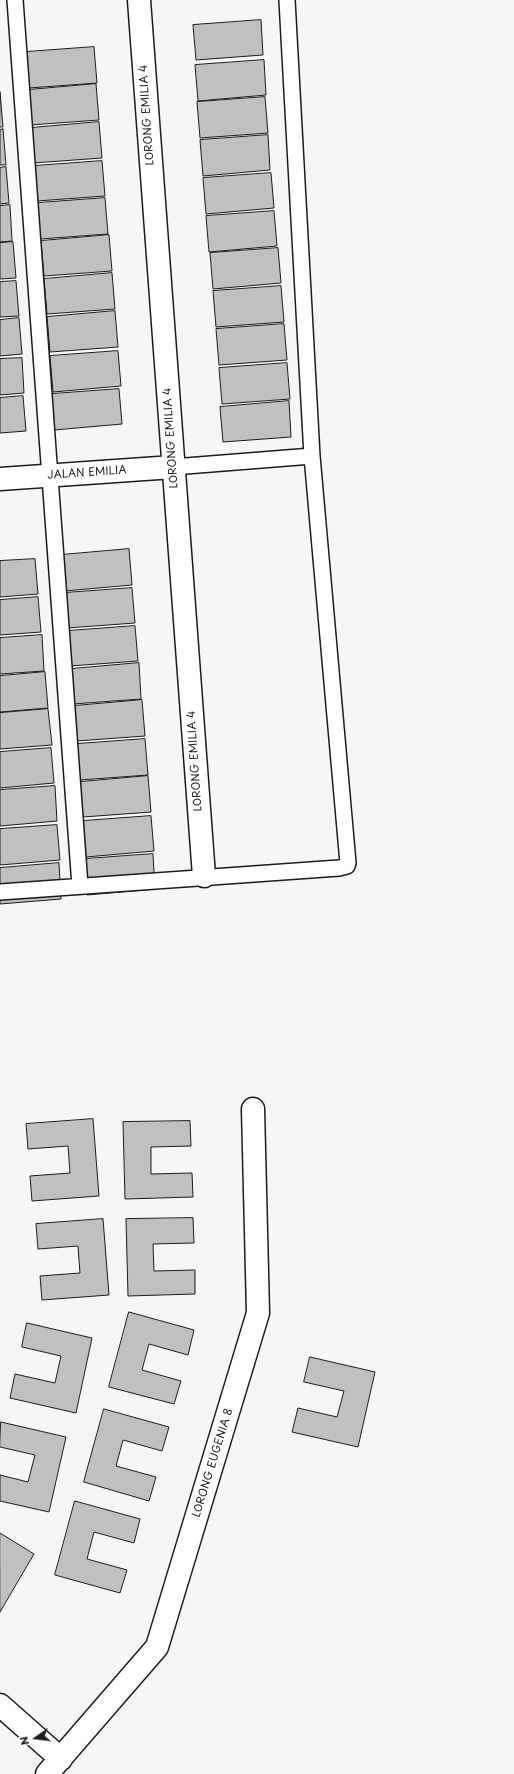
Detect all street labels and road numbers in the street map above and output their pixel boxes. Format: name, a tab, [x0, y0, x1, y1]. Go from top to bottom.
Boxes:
street label: LORONG EMILIA 4	[137, 64, 157, 166]
street label: LORONG EMILIA 4	[161, 387, 181, 489]
street label: JALAN EMILIA	[47, 464, 127, 482]
street label: LORONG EMILIA 4	[185, 710, 205, 812]
street label: LORONG EUGENIA 8	[190, 1407, 236, 1519]

